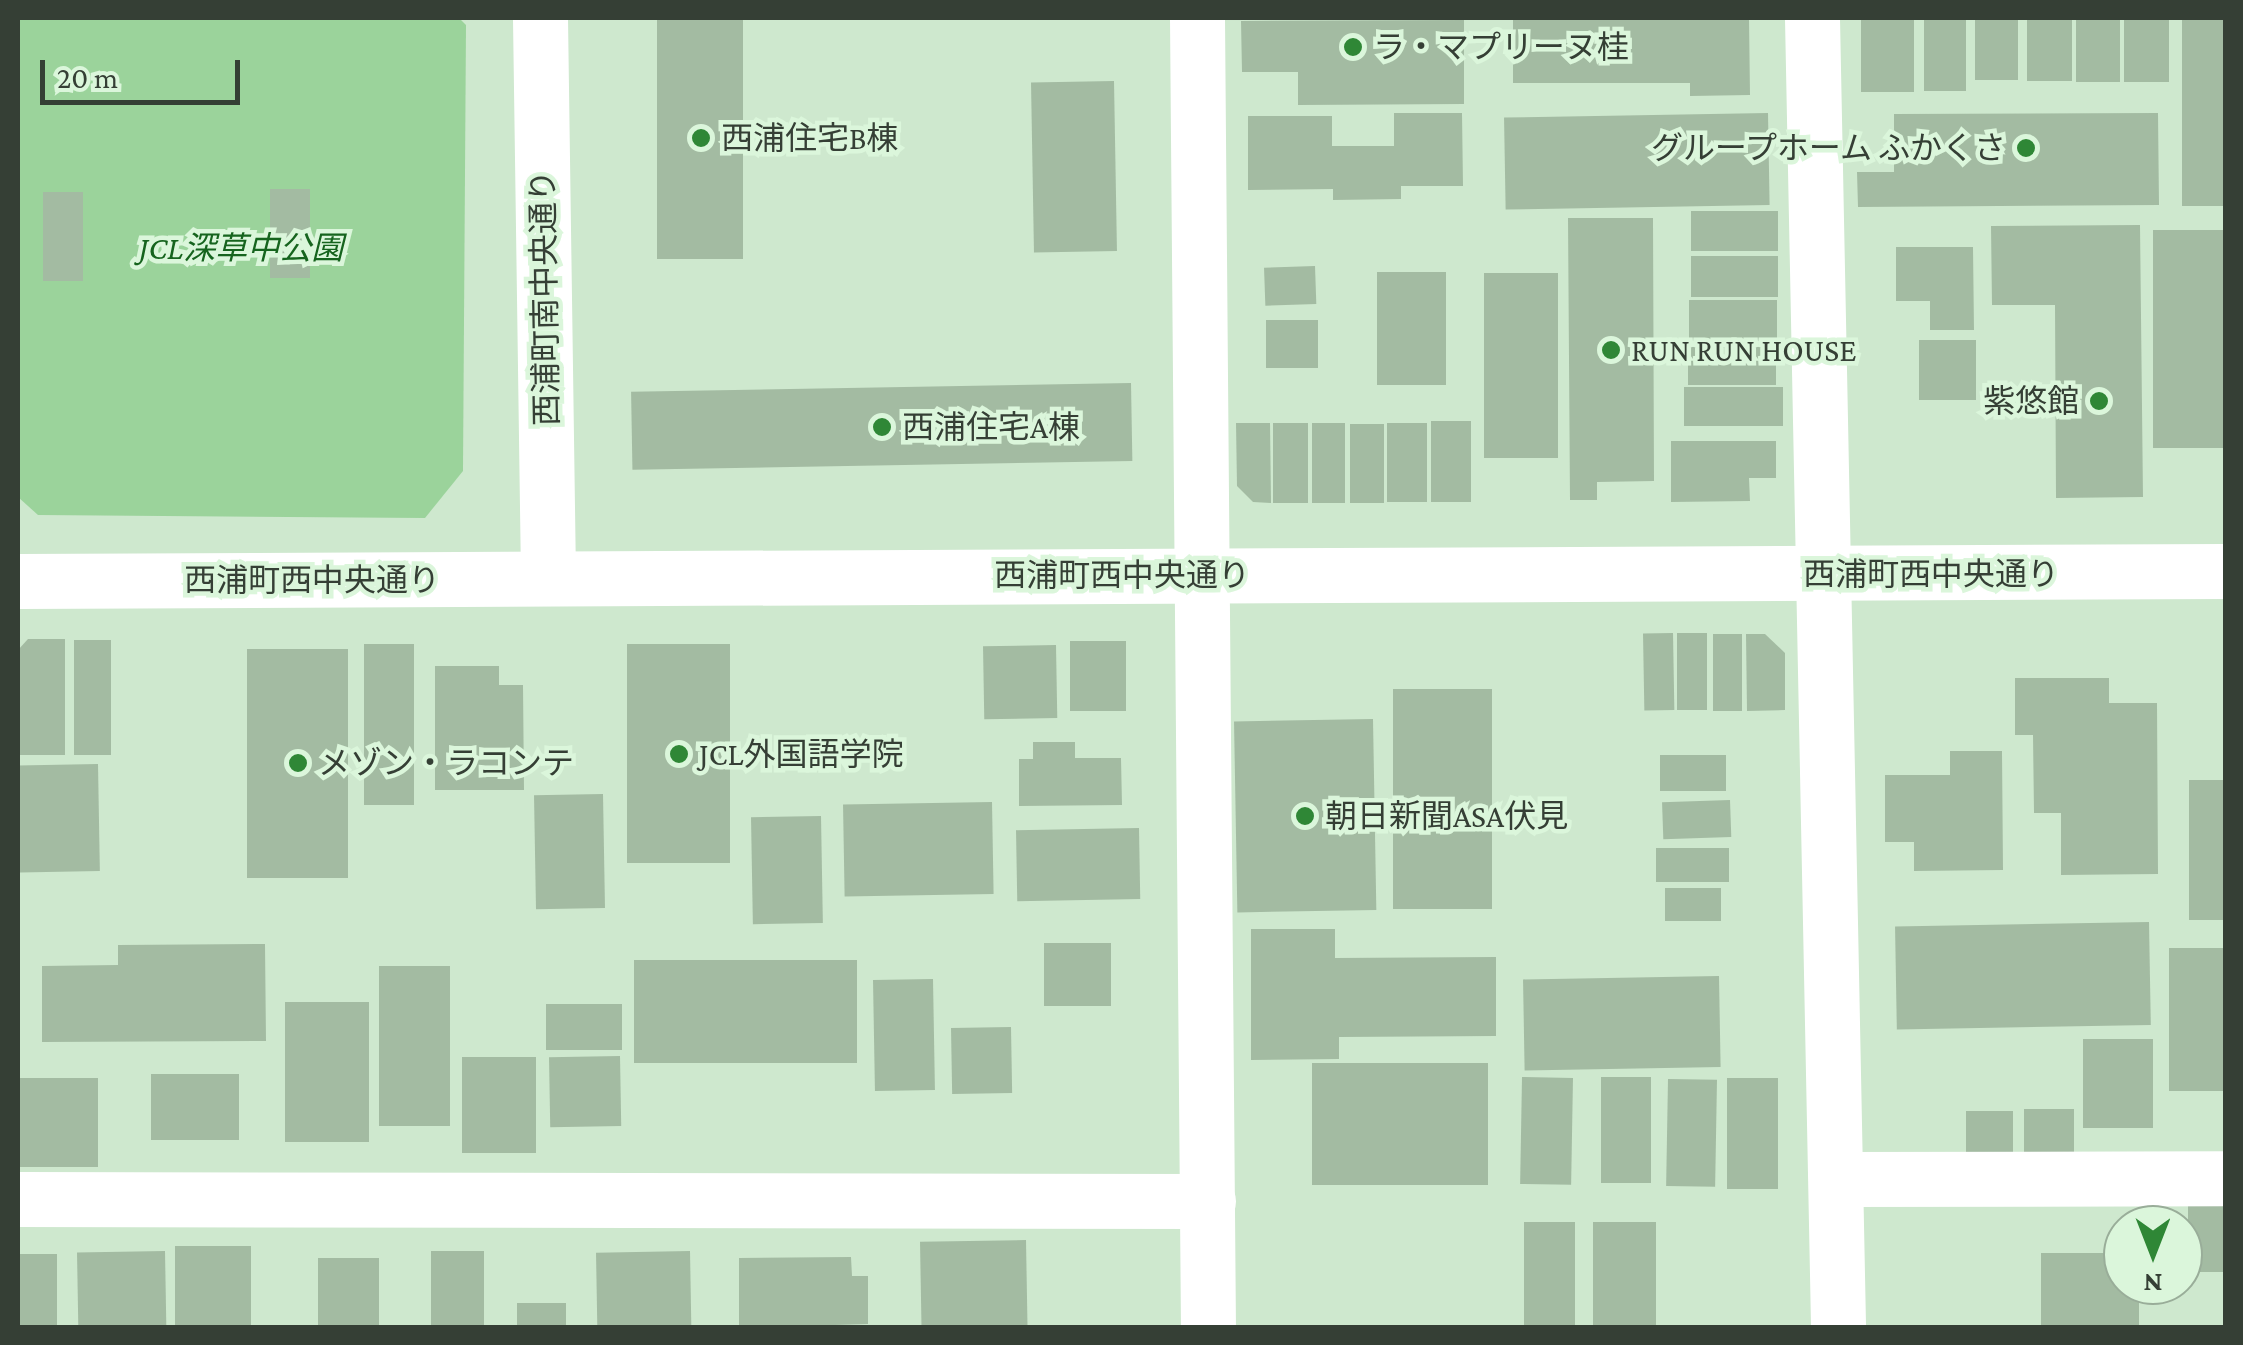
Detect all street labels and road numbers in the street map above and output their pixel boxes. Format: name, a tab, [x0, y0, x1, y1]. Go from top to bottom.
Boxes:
street label: 西浦町南中央通り	[524, 170, 566, 426]
street label: 西浦町西中央通り	[1803, 555, 2059, 593]
street label: 西浦町西中央通り	[994, 556, 1250, 594]
street label: 西浦町西中央通り	[184, 561, 440, 599]

